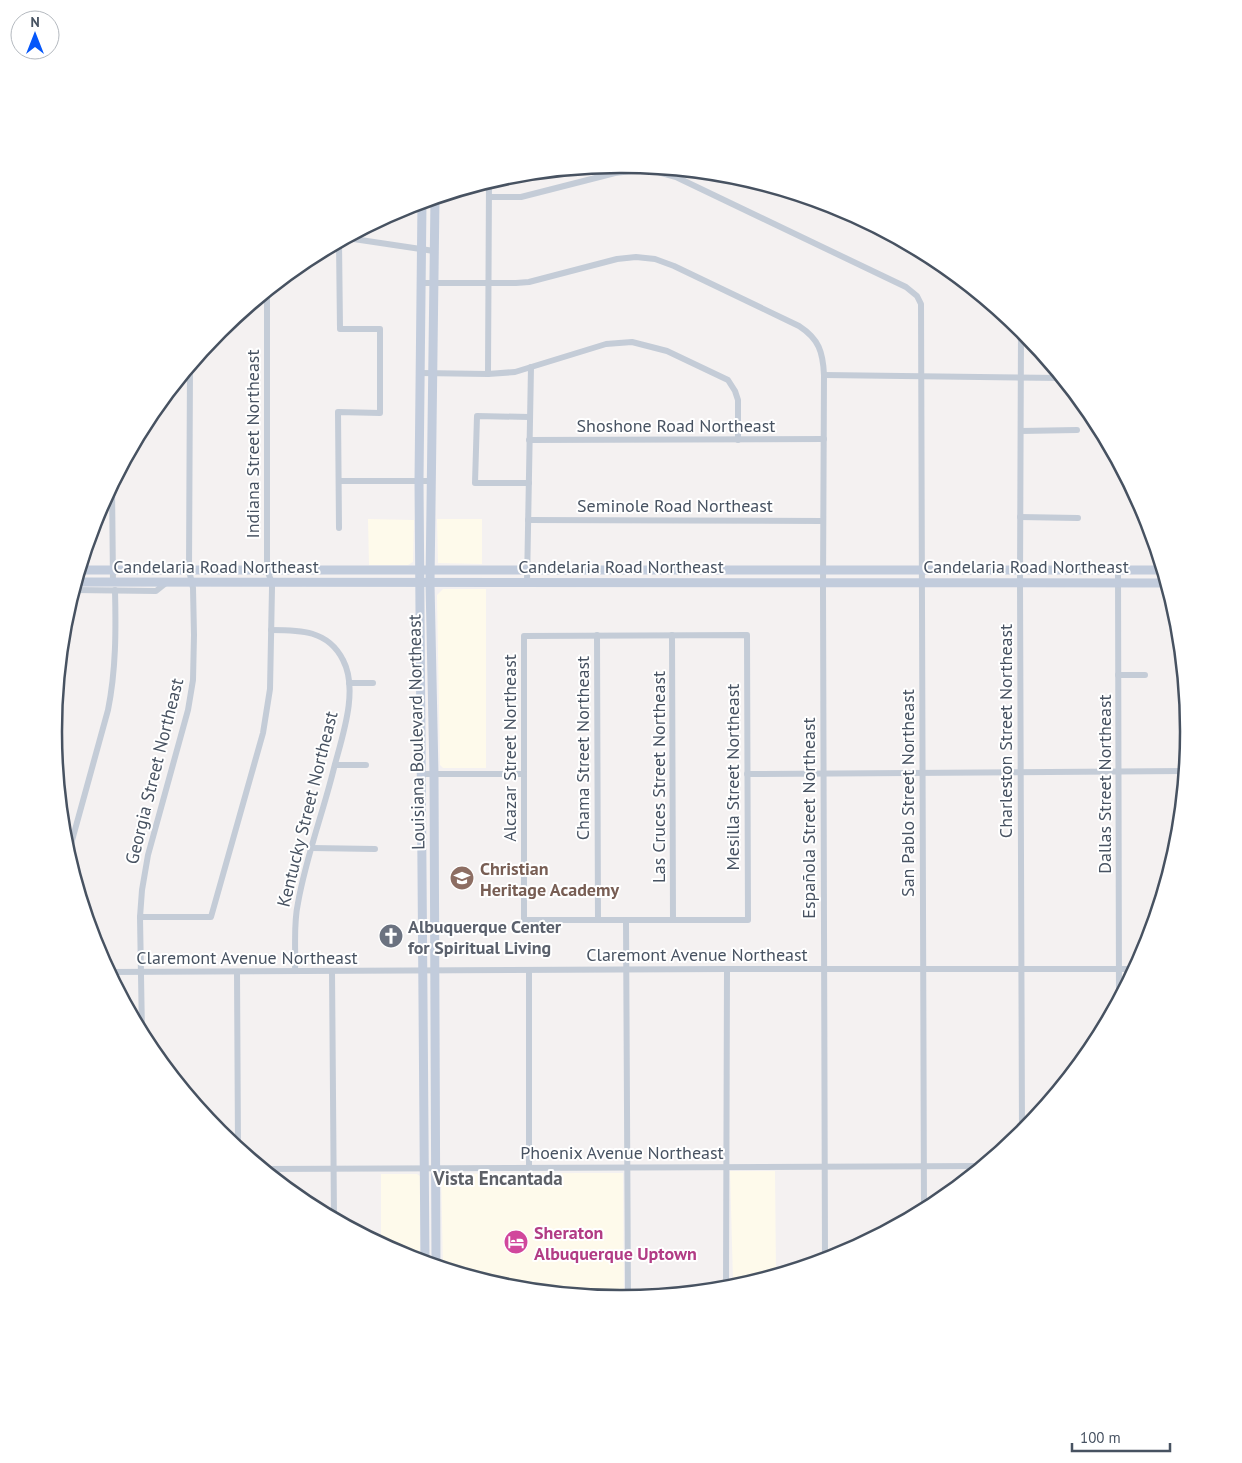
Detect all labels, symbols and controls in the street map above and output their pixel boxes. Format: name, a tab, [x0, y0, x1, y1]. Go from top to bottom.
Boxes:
north arrow	[10, 10, 60, 60]
text: N	[30, 13, 40, 31]
street label: Indiana Street Northeast	[241, 350, 264, 539]
street label: Shoshone Road Northeast	[577, 414, 775, 437]
street label: Seminole Road Northeast	[577, 494, 773, 517]
street label: Candelaria Road Northeast	[113, 555, 319, 578]
street label: Candelaria Road Northeast	[518, 555, 724, 578]
street label: Candelaria Road Northeast	[923, 555, 1129, 578]
street label: Louisiana Boulevard Northeast	[402, 614, 430, 850]
street label: Charleston Street Northeast	[994, 624, 1017, 838]
street label: Alcazar Street Northeast	[498, 654, 521, 842]
street label: Chama Street Northeast	[571, 656, 594, 840]
street label: Las Cruces Street Northeast	[647, 671, 670, 883]
street label: Georgia Street Northeast	[120, 676, 188, 866]
street label: Mesilla Street Northeast	[721, 684, 744, 870]
street label: San Pablo Street Northeast	[896, 689, 919, 897]
street label: Dallas Street Northeast	[1093, 694, 1116, 874]
street label: Kentucky Street Northeast	[272, 709, 342, 909]
street label: Española Street Northeast	[797, 717, 820, 919]
place label: Christian Heritage Academy	[480, 857, 619, 901]
school or university icon: Christian Heritage Academy	[449, 865, 475, 891]
place label: Albuquerque Center for Spiritual Living	[408, 915, 562, 959]
church icon: Albuquerque Center for Spiritual Living	[378, 923, 404, 949]
street label: Claremont Avenue Northeast	[586, 943, 808, 966]
street label: Claremont Avenue Northeast	[136, 946, 358, 969]
street label: Phoenix Avenue Northeast	[520, 1141, 724, 1164]
district label: Vista Encantada	[432, 1166, 563, 1190]
place label: Sheraton Albuquerque Uptown	[534, 1221, 697, 1265]
hotel icon: Sheraton Albuquerque Uptown	[503, 1229, 529, 1255]
scale bar	[1072, 1420, 1170, 1452]
text: 100 m	[1080, 1428, 1121, 1447]

